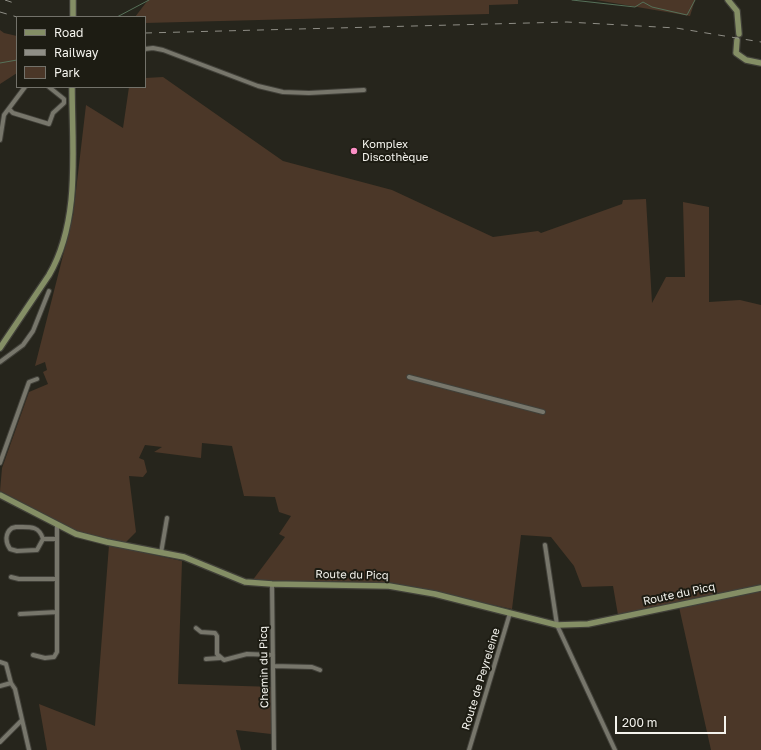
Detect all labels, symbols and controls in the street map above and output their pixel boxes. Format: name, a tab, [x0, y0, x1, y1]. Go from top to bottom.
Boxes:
legend	[16, 16, 146, 88]
text: Road	[54, 25, 83, 40]
text: Railway	[54, 45, 99, 60]
text: Park	[54, 65, 80, 80]
place label: Komplex Discothèque	[362, 138, 428, 164]
marker: Komplex Discothèque	[349, 146, 359, 156]
street label: Route du Picq	[315, 568, 389, 582]
street label: Route du Picq	[642, 580, 716, 608]
street label: Chemin du Picq	[257, 626, 271, 708]
street label: Route de Peyreleine	[459, 626, 503, 732]
scale bar	[617, 708, 728, 734]
text: 200 m	[622, 715, 657, 730]

